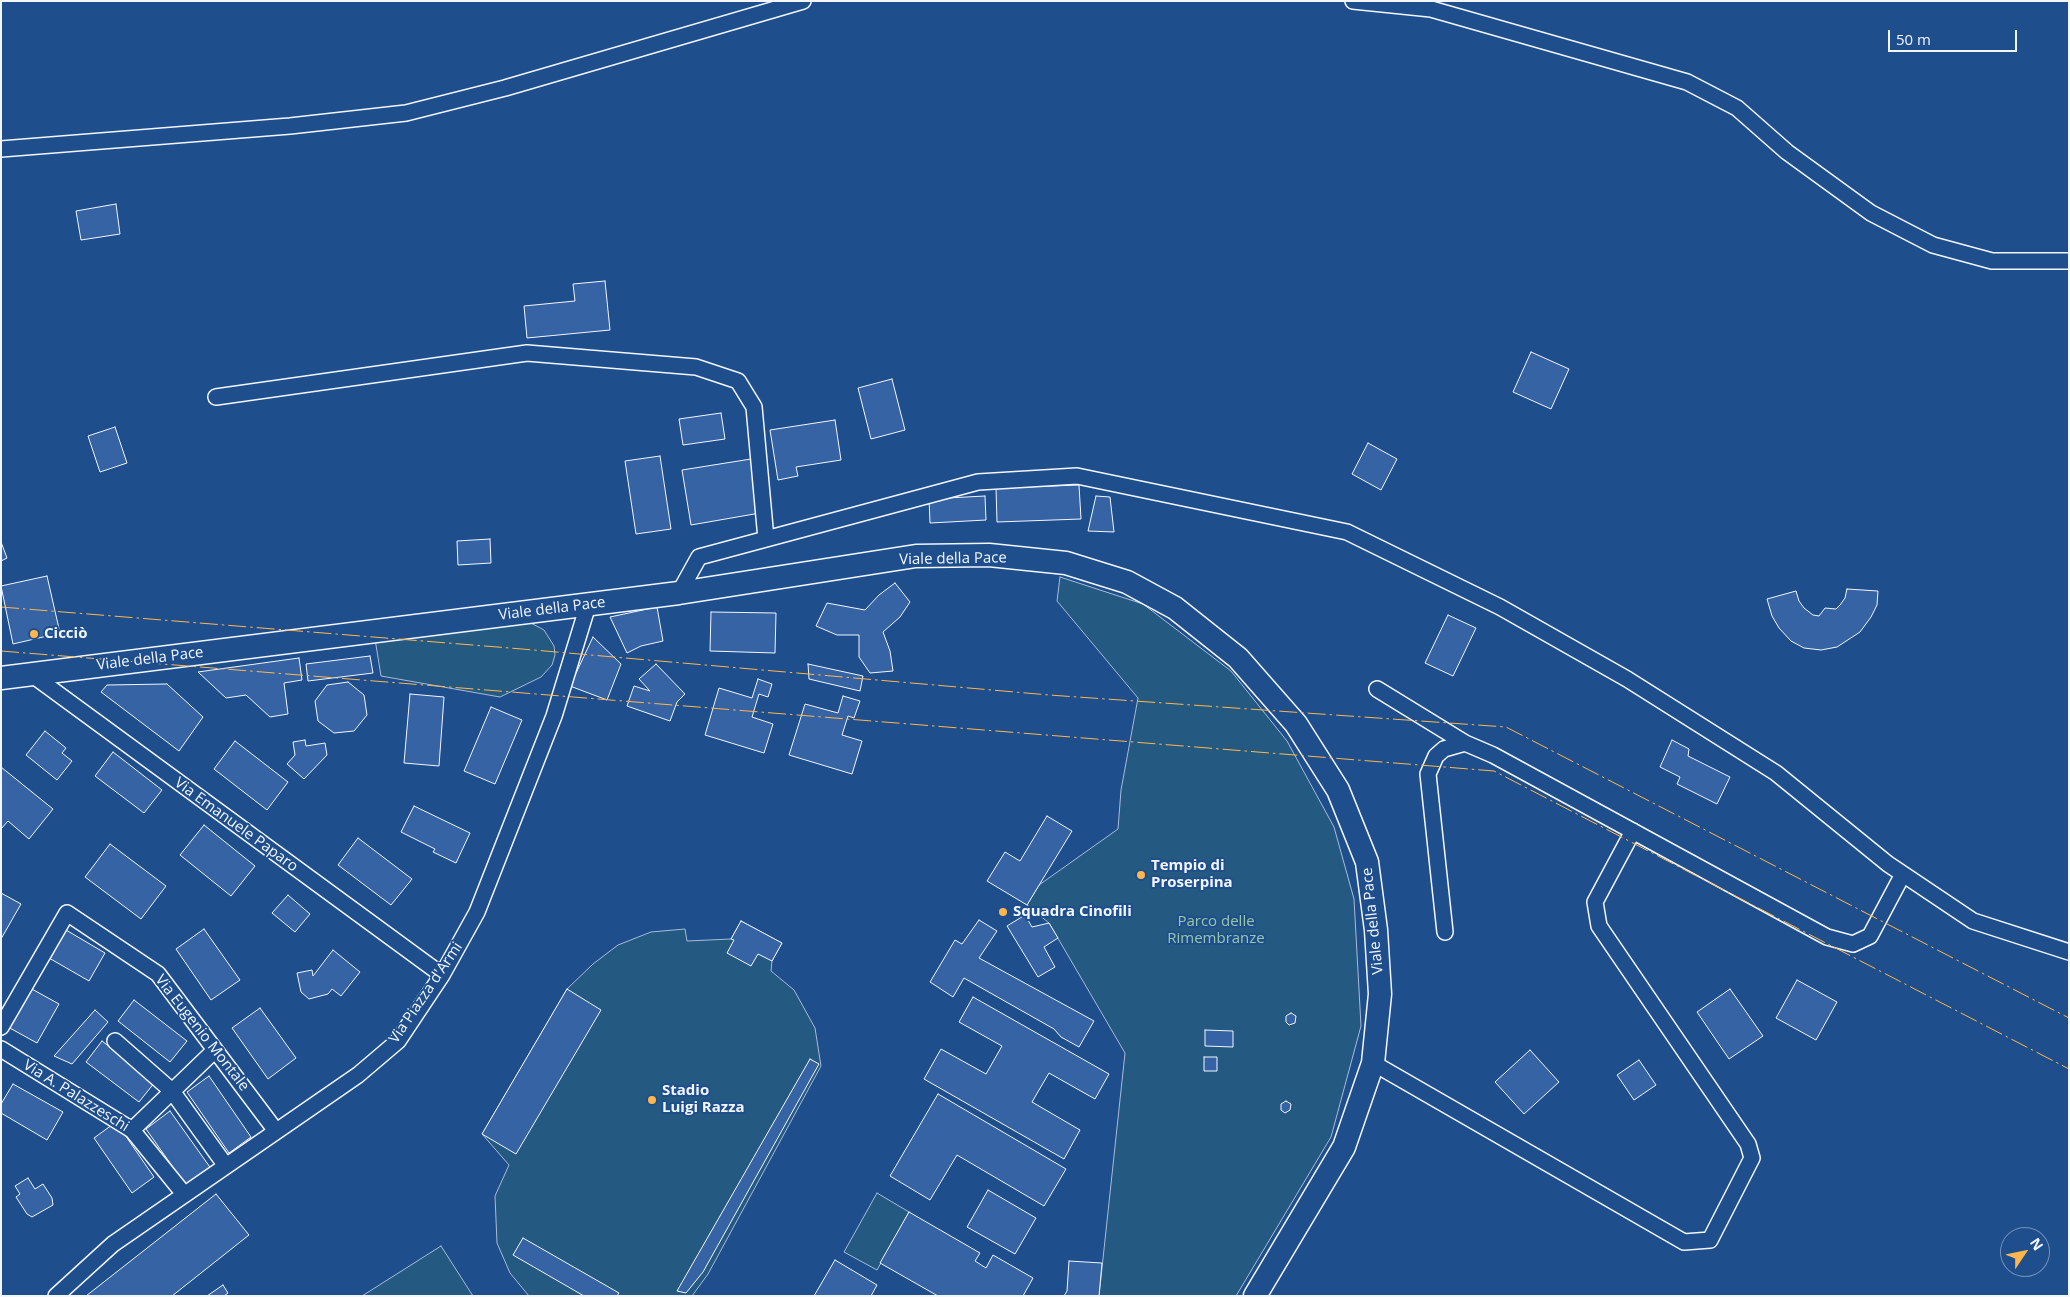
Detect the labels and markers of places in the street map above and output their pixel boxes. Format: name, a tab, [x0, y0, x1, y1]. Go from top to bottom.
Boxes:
place label: Cicciò	[44, 625, 87, 643]
marker: Cicciò	[28, 628, 40, 640]
place label: Tempio di Proserpina	[1151, 857, 1233, 892]
marker: Tempio di Proserpina	[1135, 869, 1147, 881]
place label: Squadra Cinofili	[1013, 903, 1132, 921]
marker: Squadra Cinofili	[997, 906, 1009, 918]
place label: Stadio Luigi Razza	[662, 1082, 745, 1117]
marker: Stadio Luigi Razza	[646, 1094, 658, 1106]

